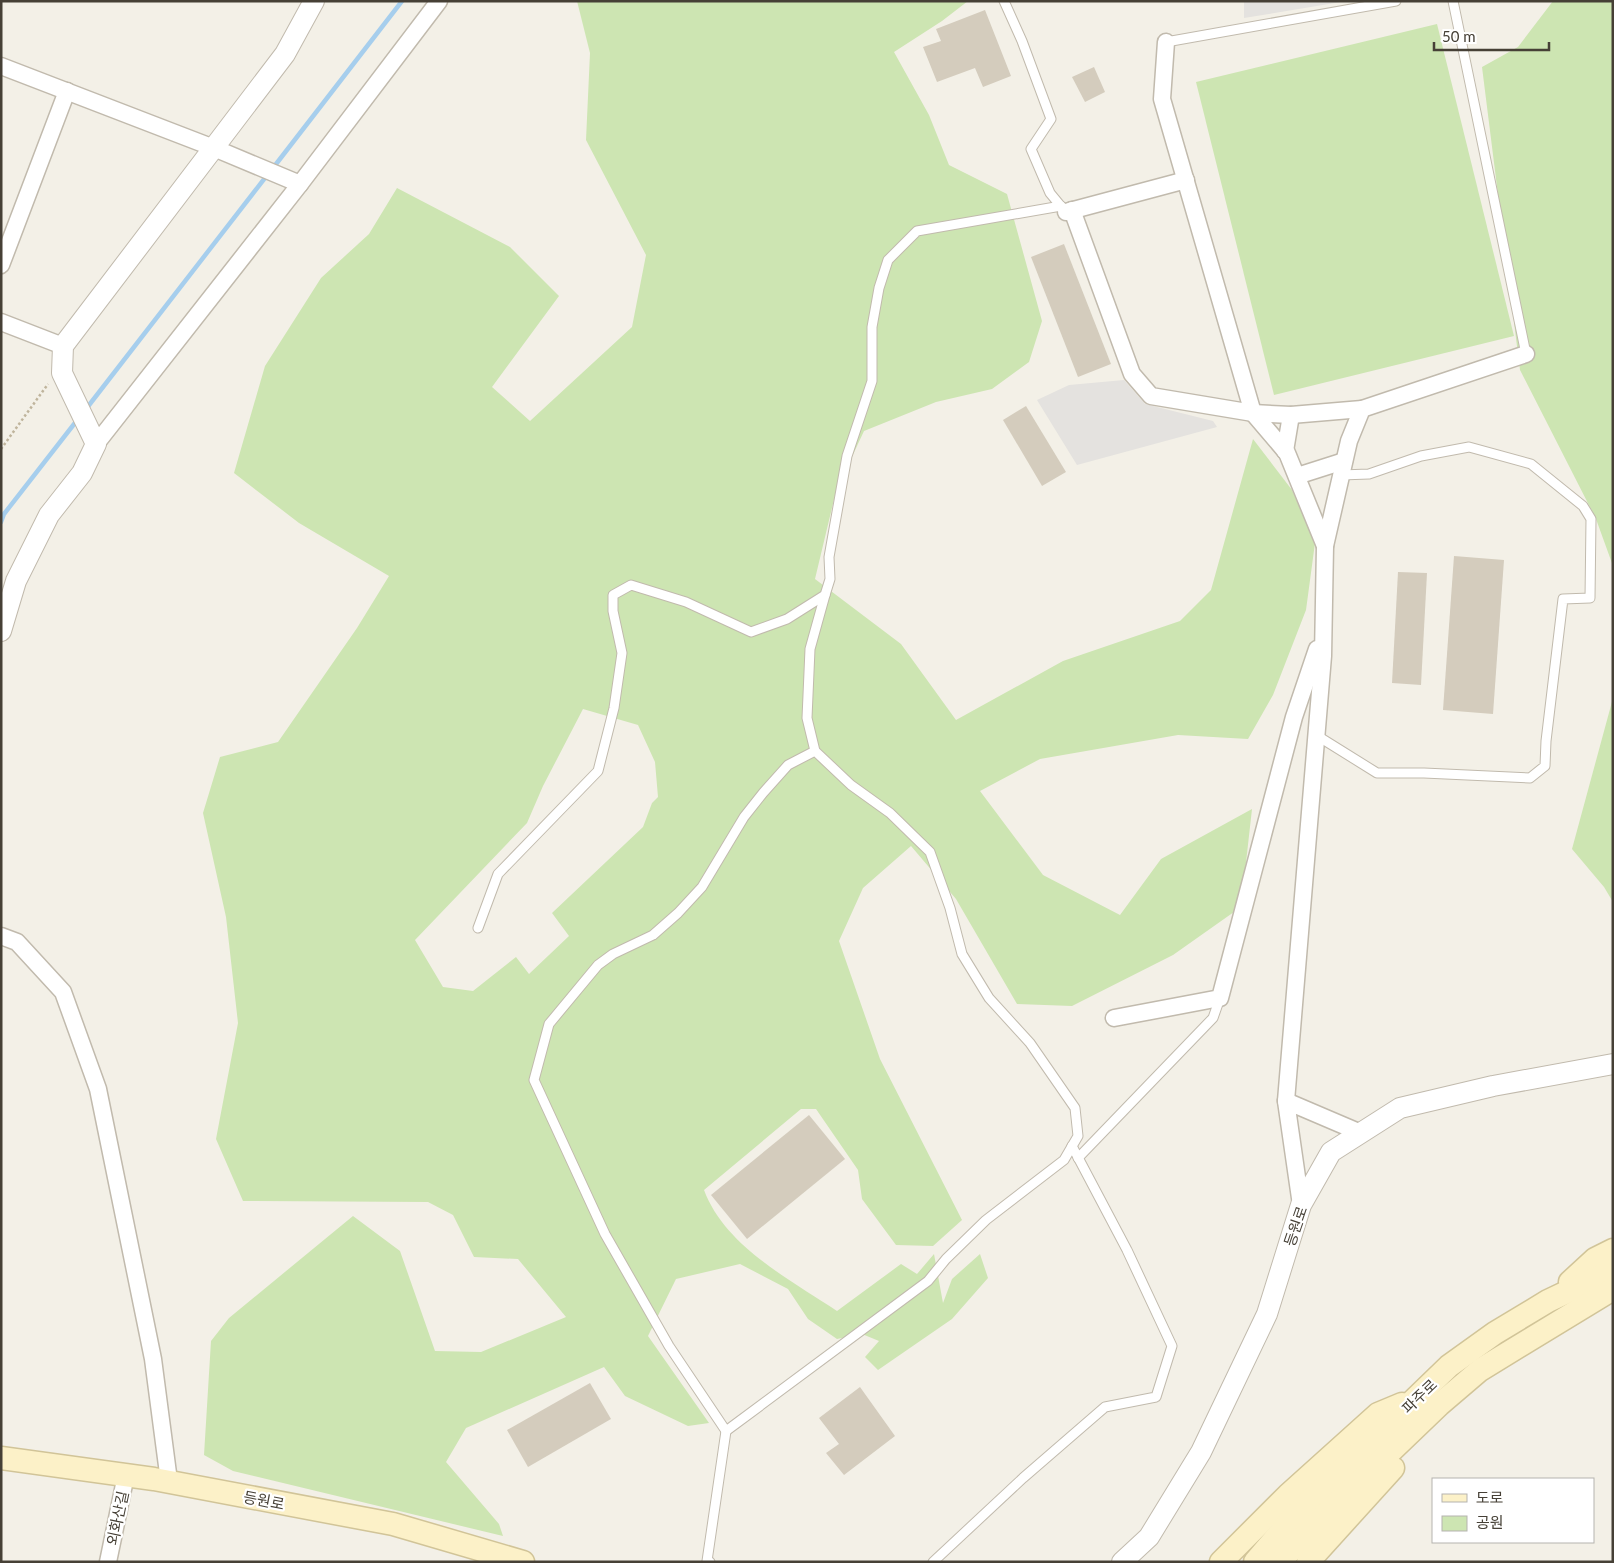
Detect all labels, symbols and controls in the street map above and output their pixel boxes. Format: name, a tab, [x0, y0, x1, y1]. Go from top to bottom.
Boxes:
scale bar	[1434, 20, 1549, 52]
text: 50 m	[1442, 27, 1476, 45]
street label: 등원로	[1280, 1203, 1310, 1249]
street label: 파주로	[1398, 1375, 1440, 1417]
legend	[1432, 1478, 1594, 1543]
street label: 등원로	[242, 1487, 286, 1513]
text: 도로	[1476, 1488, 1504, 1506]
street label: 외화산길	[102, 1489, 132, 1547]
text: 공원	[1476, 1513, 1504, 1531]

